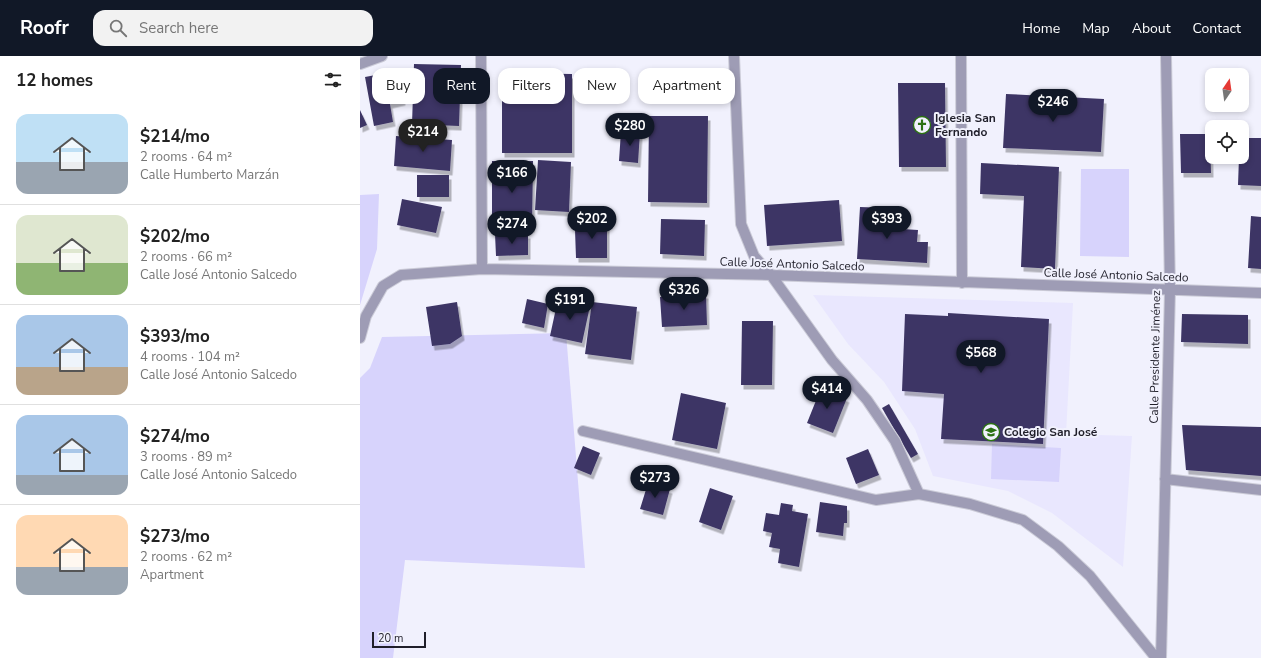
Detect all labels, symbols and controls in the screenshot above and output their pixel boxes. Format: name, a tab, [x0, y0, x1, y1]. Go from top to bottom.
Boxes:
search box	[93, 10, 373, 46]
text: Roofr	[20, 15, 69, 41]
icon: search	[107, 17, 129, 39]
text: Search here	[139, 18, 218, 38]
text: Home	[1022, 19, 1060, 38]
text: Map	[1082, 19, 1110, 38]
text: About	[1132, 19, 1171, 38]
text: Contact	[1193, 19, 1241, 38]
chip: Buy	[372, 68, 425, 104]
chip: Rent	[433, 68, 490, 104]
chip: Filters	[498, 68, 565, 104]
chip: New	[573, 68, 630, 104]
chip: Apartment	[638, 68, 735, 104]
north arrow	[1205, 68, 1249, 112]
map controls	[1205, 68, 1249, 164]
text: 12 homes	[16, 69, 93, 92]
icon: filters	[322, 69, 344, 91]
pin: $246	[1029, 89, 1077, 123]
text: $246	[1037, 93, 1069, 111]
place label: Iglesia San Fernando	[935, 110, 996, 140]
pin: $280	[606, 113, 654, 147]
church icon: Iglesia San Fernando	[912, 115, 932, 135]
text: $280	[614, 117, 646, 135]
pin: $214	[399, 119, 447, 153]
button: locate	[1205, 120, 1249, 164]
text: $214	[407, 123, 439, 141]
text: $214/mo	[140, 125, 210, 148]
icon: home	[48, 130, 96, 178]
text: 2 rooms · 64 m²	[140, 148, 232, 166]
pin: $166	[488, 160, 536, 194]
text: $166	[496, 164, 528, 182]
text: Calle Humberto Marzán	[140, 166, 279, 184]
pin: $202	[568, 206, 616, 240]
pin: $393	[863, 206, 911, 240]
text: $202	[576, 210, 608, 228]
text: $393	[871, 210, 903, 228]
pin: $274	[488, 211, 536, 245]
text: $274	[496, 215, 528, 233]
text: $202/mo	[140, 225, 210, 248]
icon: home	[48, 231, 96, 279]
text: 2 rooms · 66 m²	[140, 248, 232, 266]
street label: Calle José Antonio Salcedo	[719, 253, 865, 275]
street label: Calle José Antonio Salcedo	[1043, 264, 1189, 286]
text: Calle José Antonio Salcedo	[140, 266, 297, 284]
pin: $326	[660, 277, 708, 311]
text: $326	[668, 281, 700, 299]
pin: $191	[546, 287, 594, 321]
street label: Calle Presidente Jiménez	[1146, 290, 1164, 424]
text: $191	[554, 291, 586, 309]
text: $393/mo	[140, 325, 210, 348]
icon: home	[48, 331, 96, 379]
pin: $568	[957, 340, 1005, 374]
text: $568	[965, 344, 997, 362]
text: 4 rooms · 104 m²	[140, 348, 240, 366]
text: Calle José Antonio Salcedo	[140, 366, 297, 384]
pin: $414	[803, 376, 851, 410]
text: $414	[811, 380, 843, 398]
school or university icon: Colegio San José	[981, 422, 1001, 442]
place label: Colegio San José	[1004, 424, 1098, 440]
text: $274/mo	[140, 425, 210, 448]
icon: home	[48, 431, 96, 479]
text: 3 rooms · 89 m²	[140, 448, 232, 466]
pin: $273	[631, 465, 679, 499]
text: Calle José Antonio Salcedo	[140, 466, 297, 484]
text: $273	[639, 469, 671, 487]
text: $273/mo	[140, 525, 210, 548]
icon: home	[48, 531, 96, 579]
text: 2 rooms · 62 m²	[140, 548, 232, 566]
text: Apartment	[140, 566, 203, 584]
scale bar	[372, 630, 426, 649]
text: 20 m	[378, 631, 403, 646]

